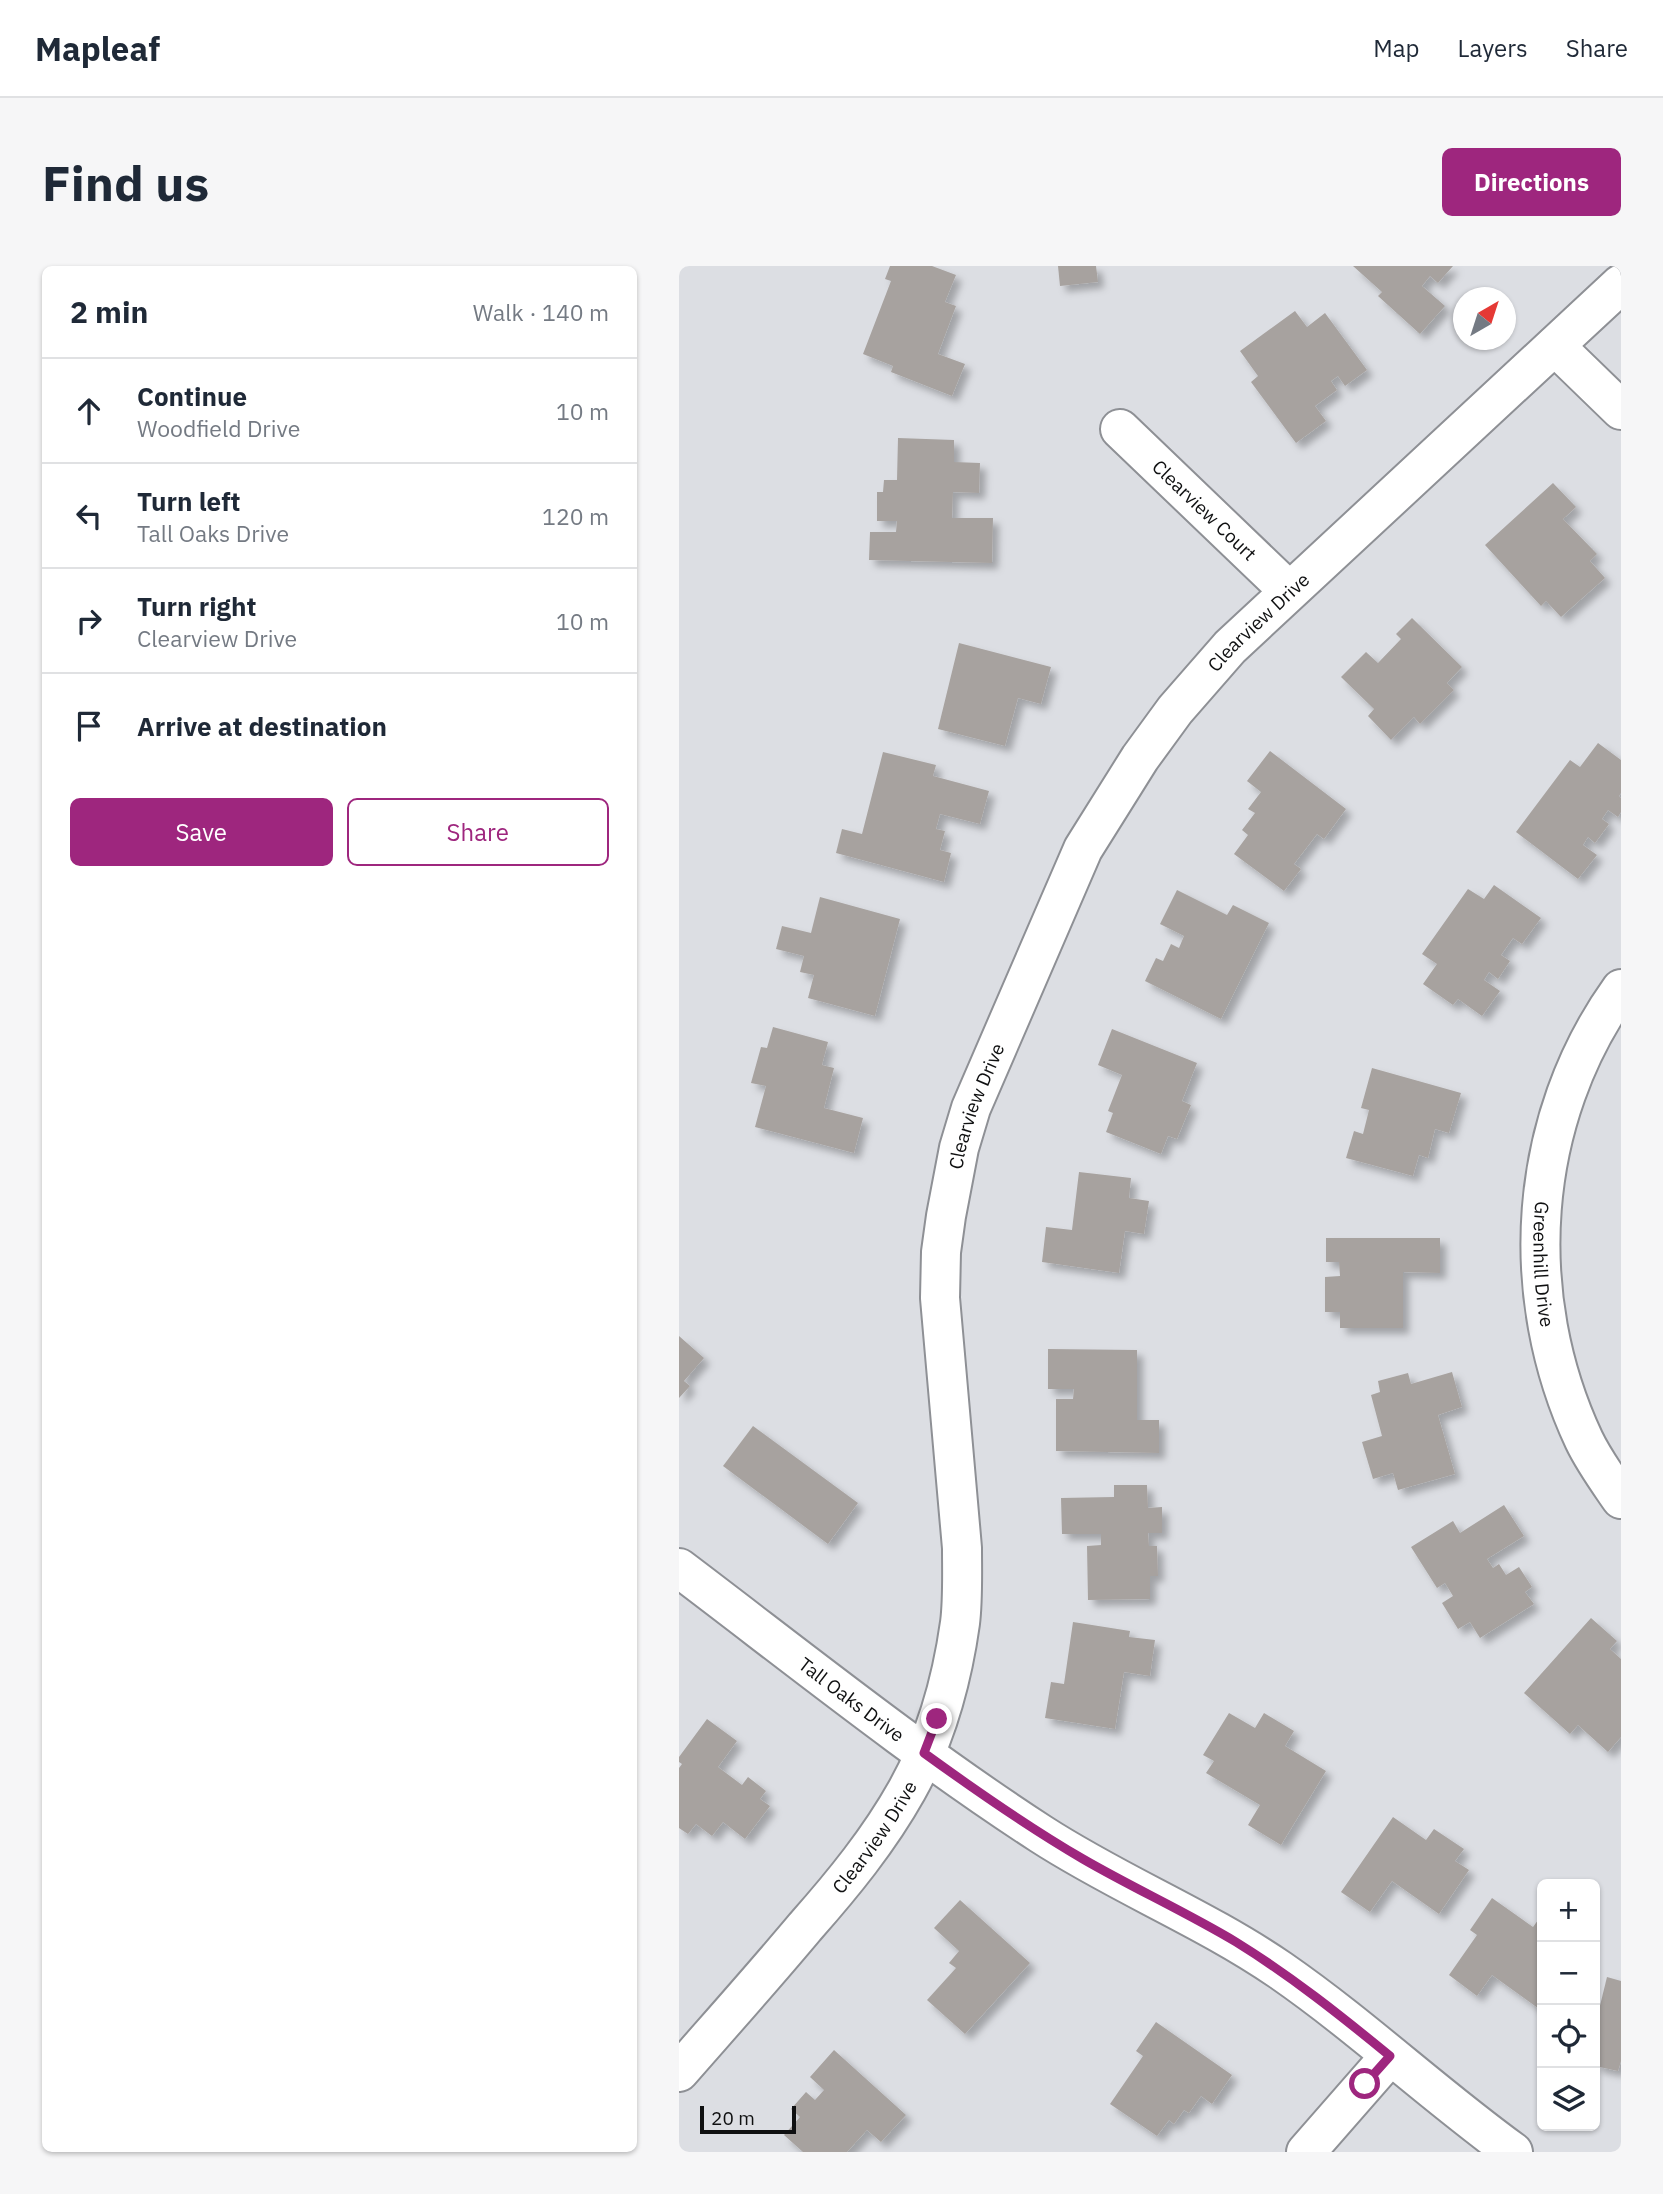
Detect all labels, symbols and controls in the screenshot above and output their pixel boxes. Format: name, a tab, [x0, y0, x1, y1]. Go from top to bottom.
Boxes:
text: Mapleaf	[35, 27, 160, 70]
text: Map	[1373, 32, 1420, 64]
text: Layers	[1458, 32, 1528, 64]
text: Share	[1566, 32, 1628, 64]
button: Directions	[1442, 148, 1621, 216]
text: Find us	[42, 151, 209, 214]
north arrow	[1453, 287, 1516, 350]
text: 2 min	[70, 292, 148, 331]
text: Walk · 140 m	[473, 297, 609, 327]
text: Continue	[137, 379, 247, 413]
icon: ahead	[70, 392, 108, 430]
text: 10 m	[556, 396, 609, 426]
text: Woodfield Drive	[137, 413, 300, 443]
street label: Clearview Court	[1147, 454, 1262, 565]
text: Turn left	[137, 484, 240, 518]
icon: left	[70, 497, 108, 535]
text: 120 m	[542, 501, 609, 531]
text: Tall Oaks Drive	[137, 518, 289, 548]
street label: Clearview Drive	[1202, 568, 1314, 676]
text: Turn right	[137, 589, 256, 623]
icon: right	[70, 602, 108, 640]
text: 10 m	[556, 606, 609, 636]
text: Clearview Drive	[137, 623, 297, 653]
icon: arrive	[70, 707, 108, 745]
text: Arrive at destination	[137, 709, 387, 743]
button: Save	[70, 798, 333, 866]
button: Share	[347, 798, 609, 866]
street label: Clearview Drive	[943, 1039, 1010, 1171]
street label: Greenhill Drive	[1528, 1200, 1560, 1329]
street label: Tall Oaks Drive	[794, 1652, 909, 1747]
route end	[921, 1703, 952, 1734]
street label: Clearview Drive	[827, 1776, 922, 1898]
map controls	[1537, 1879, 1600, 2131]
button: +	[1537, 1879, 1600, 1942]
button: −	[1537, 1942, 1600, 2005]
button: locate	[1537, 2005, 1600, 2068]
route start	[1349, 2068, 1380, 2099]
button: layers	[1537, 2068, 1600, 2131]
scale bar	[700, 2103, 796, 2135]
text: 20 m	[711, 2106, 755, 2130]

